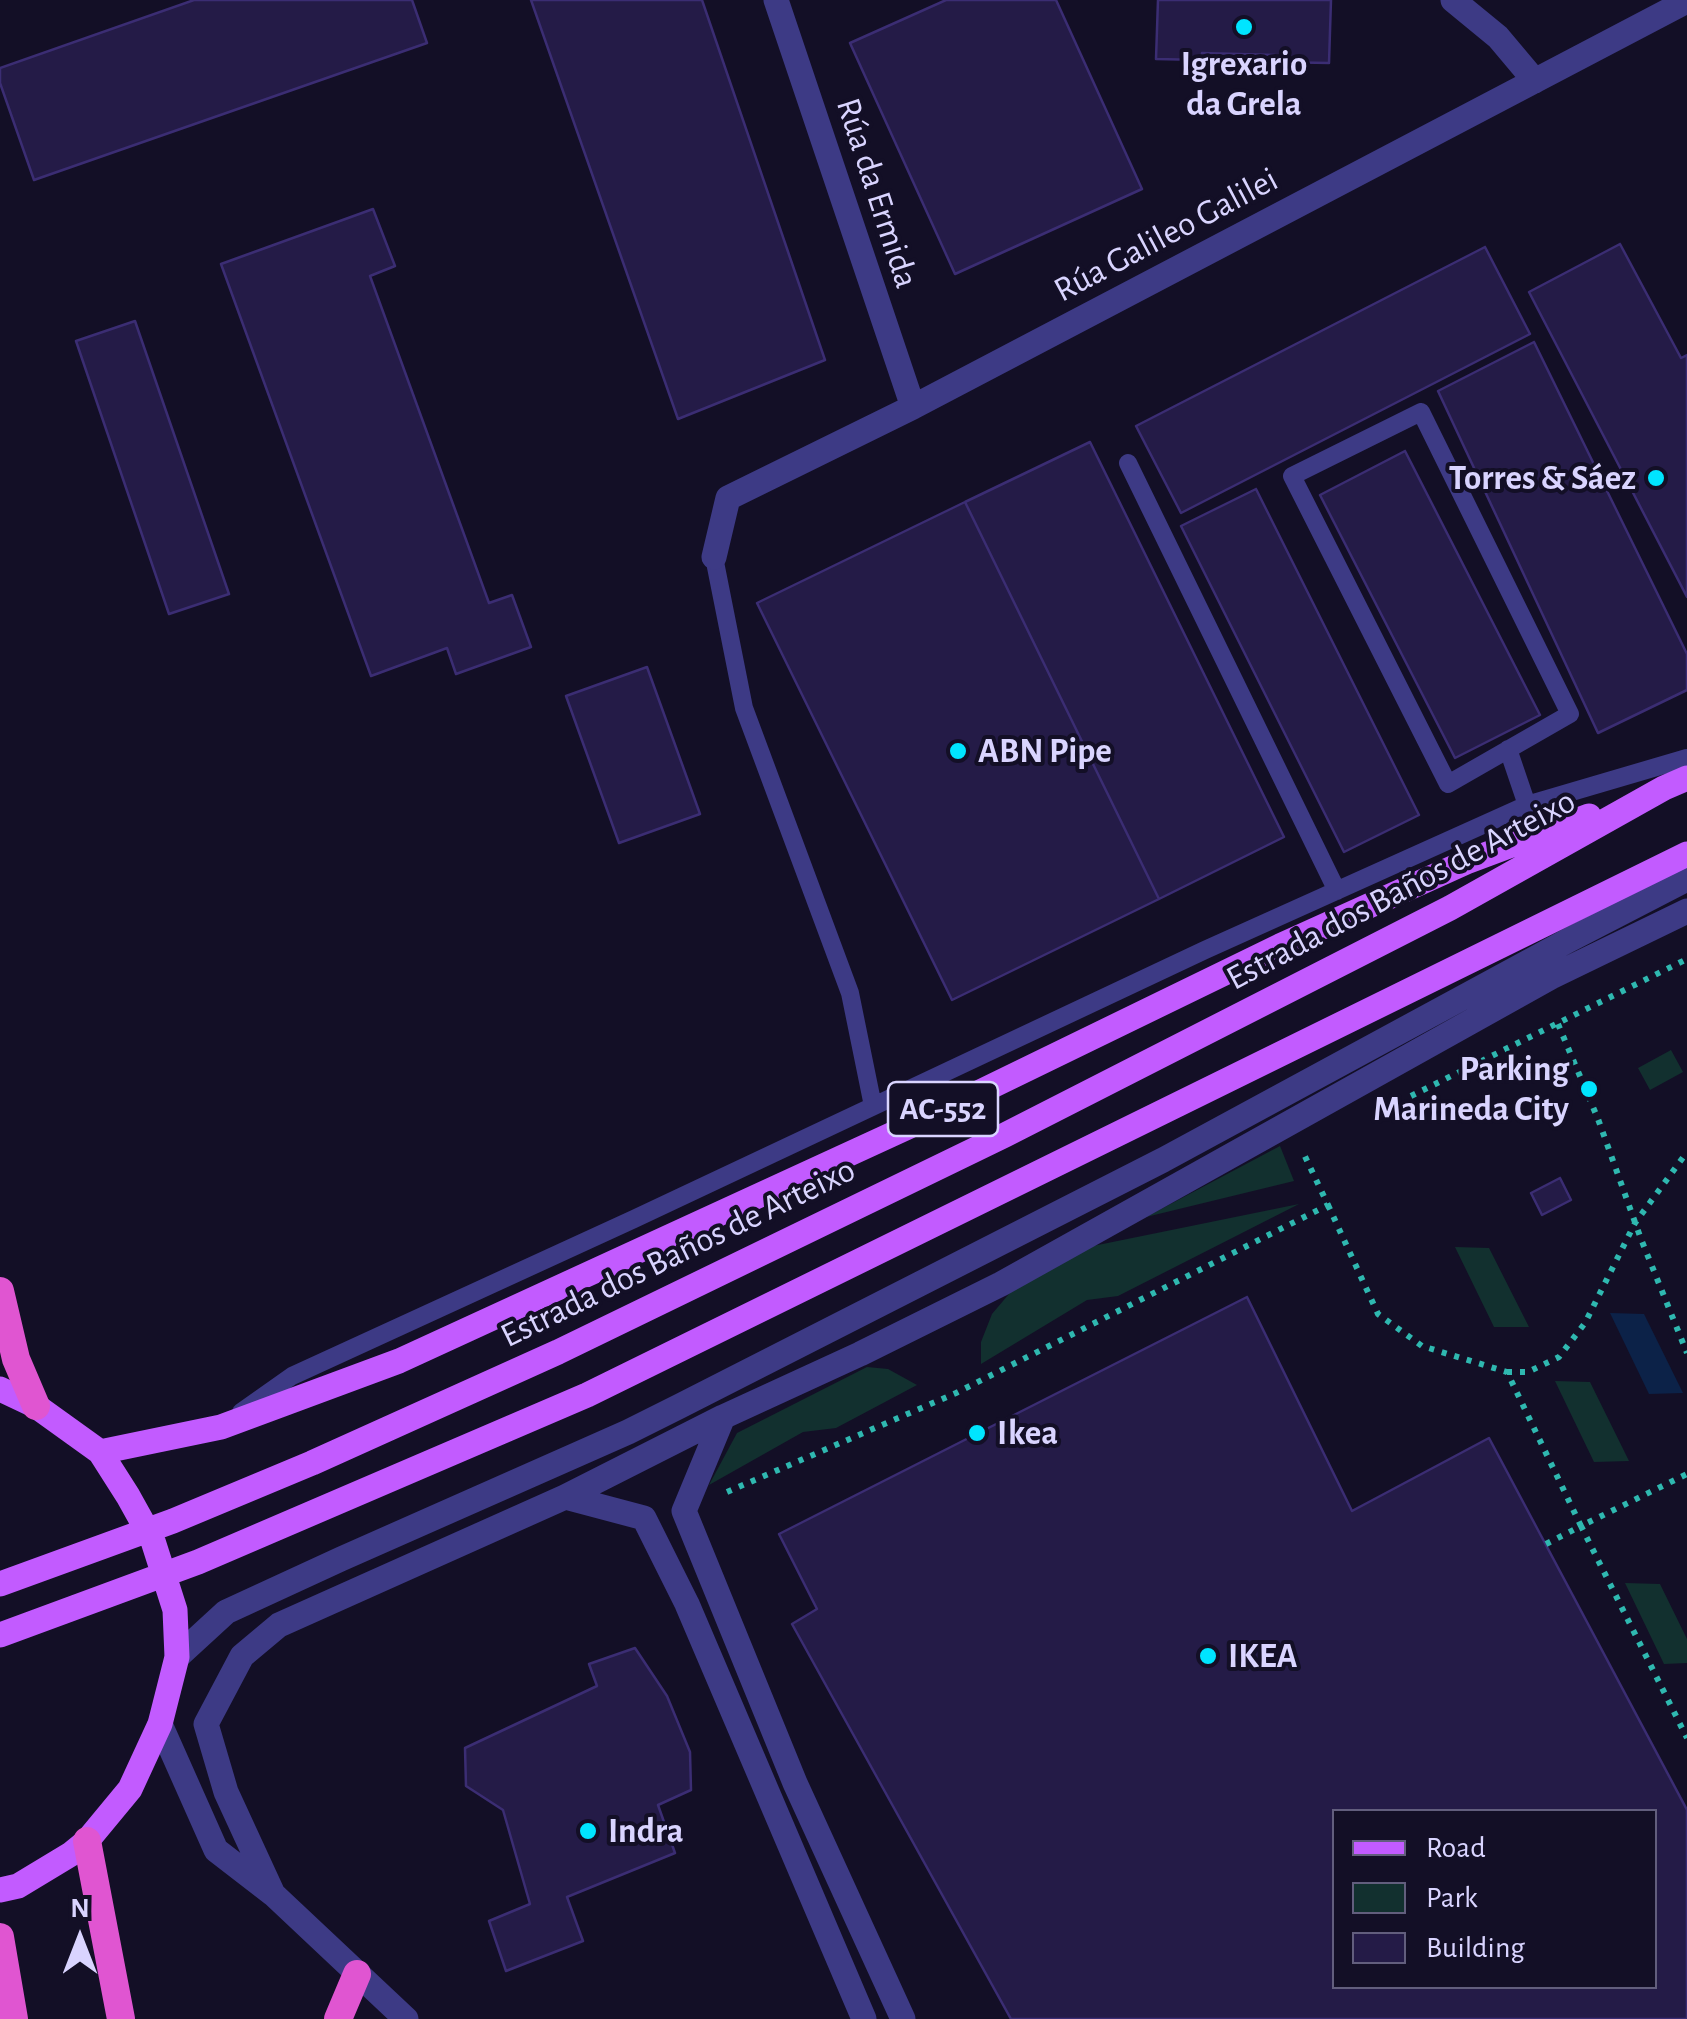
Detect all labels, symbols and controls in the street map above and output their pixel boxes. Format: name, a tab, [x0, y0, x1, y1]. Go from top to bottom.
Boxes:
marker: Igrexario da Grela	[1233, 16, 1255, 38]
place label: Igrexario da Grela	[1181, 43, 1307, 125]
street label: Rúa da Ermida	[827, 93, 927, 293]
street label: Rúa Galileo Galilei	[1047, 158, 1285, 312]
place label: Torres & Sáez	[1449, 457, 1636, 499]
marker: Torres & Sáez	[1645, 467, 1667, 489]
place label: ABN Pipe	[978, 730, 1112, 772]
marker: ABN Pipe	[947, 740, 969, 762]
street label: Estrada dos Baños de Arteixo	[1219, 780, 1583, 1000]
place label: Parking Marineda City	[1373, 1048, 1569, 1130]
marker: Parking Marineda City	[1578, 1078, 1600, 1100]
road number: AC-552	[888, 1082, 998, 1136]
street label: Estrada dos Baños de Arteixo	[494, 1149, 862, 1357]
place label: Ikea	[997, 1412, 1058, 1454]
marker: Ikea	[966, 1422, 988, 1444]
place label: IKEA	[1228, 1635, 1298, 1677]
marker: IKEA	[1197, 1645, 1219, 1667]
legend	[1332, 1809, 1657, 1989]
place label: Indra	[608, 1810, 684, 1852]
marker: Indra	[577, 1820, 599, 1842]
text: Road	[1426, 1833, 1486, 1863]
text: Park	[1426, 1883, 1478, 1913]
north arrow	[30, 1889, 130, 1989]
text: N	[70, 1895, 90, 1923]
text: Building	[1426, 1933, 1525, 1963]

